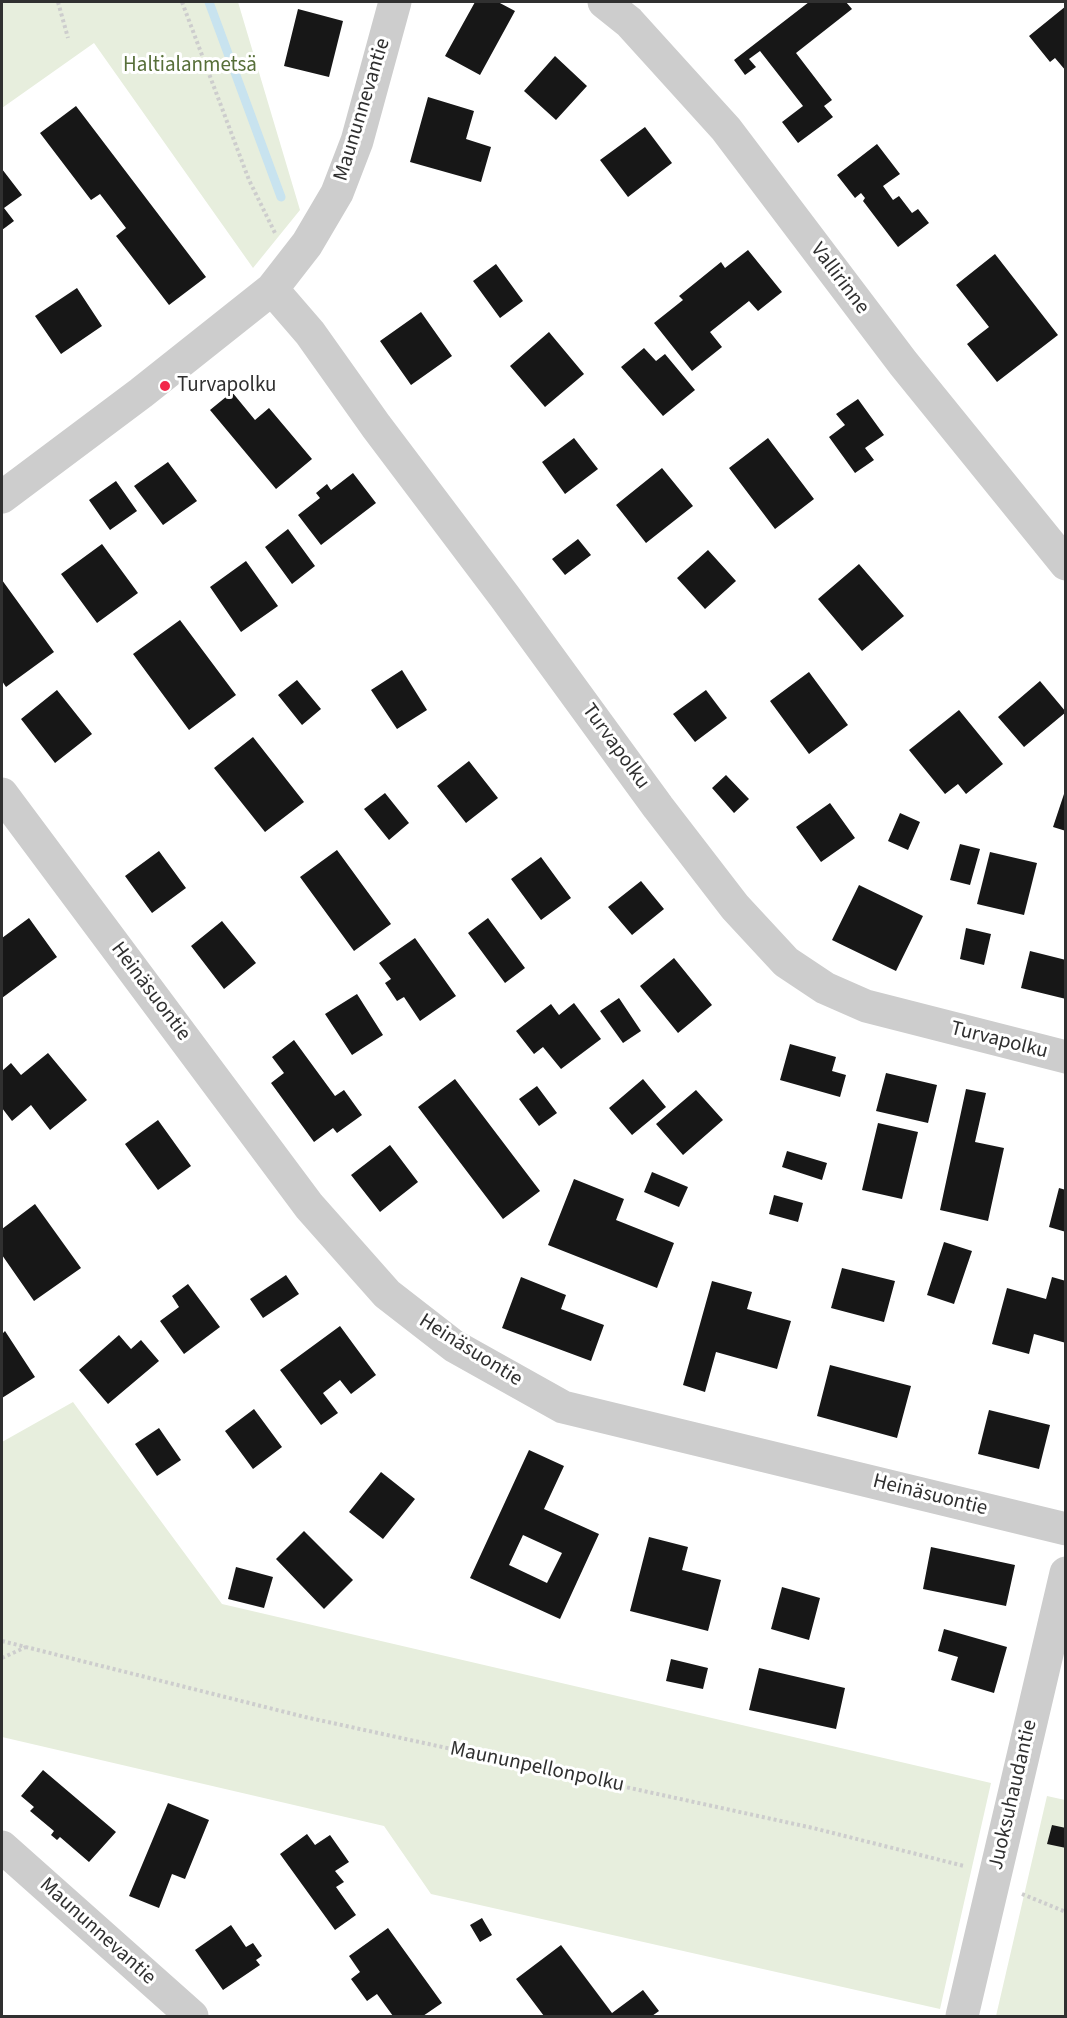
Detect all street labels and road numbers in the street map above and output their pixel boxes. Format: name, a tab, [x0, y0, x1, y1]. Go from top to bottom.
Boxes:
street label: Maununnevantie	[329, 36, 397, 184]
street label: Vallirinne	[804, 238, 874, 320]
street label: Turvapolku	[576, 699, 654, 795]
street label: Heinäsuontie	[105, 938, 195, 1046]
street label: Turvapolku	[948, 1017, 1050, 1065]
street label: Heinäsuontie	[414, 1309, 526, 1393]
street label: Heinäsuontie	[870, 1470, 990, 1522]
street label: Juoksuhaudantie	[984, 1717, 1044, 1873]
street label: Maununpellonpolku	[448, 1737, 626, 1799]
street label: Maununnevantie	[34, 1873, 160, 1991]

